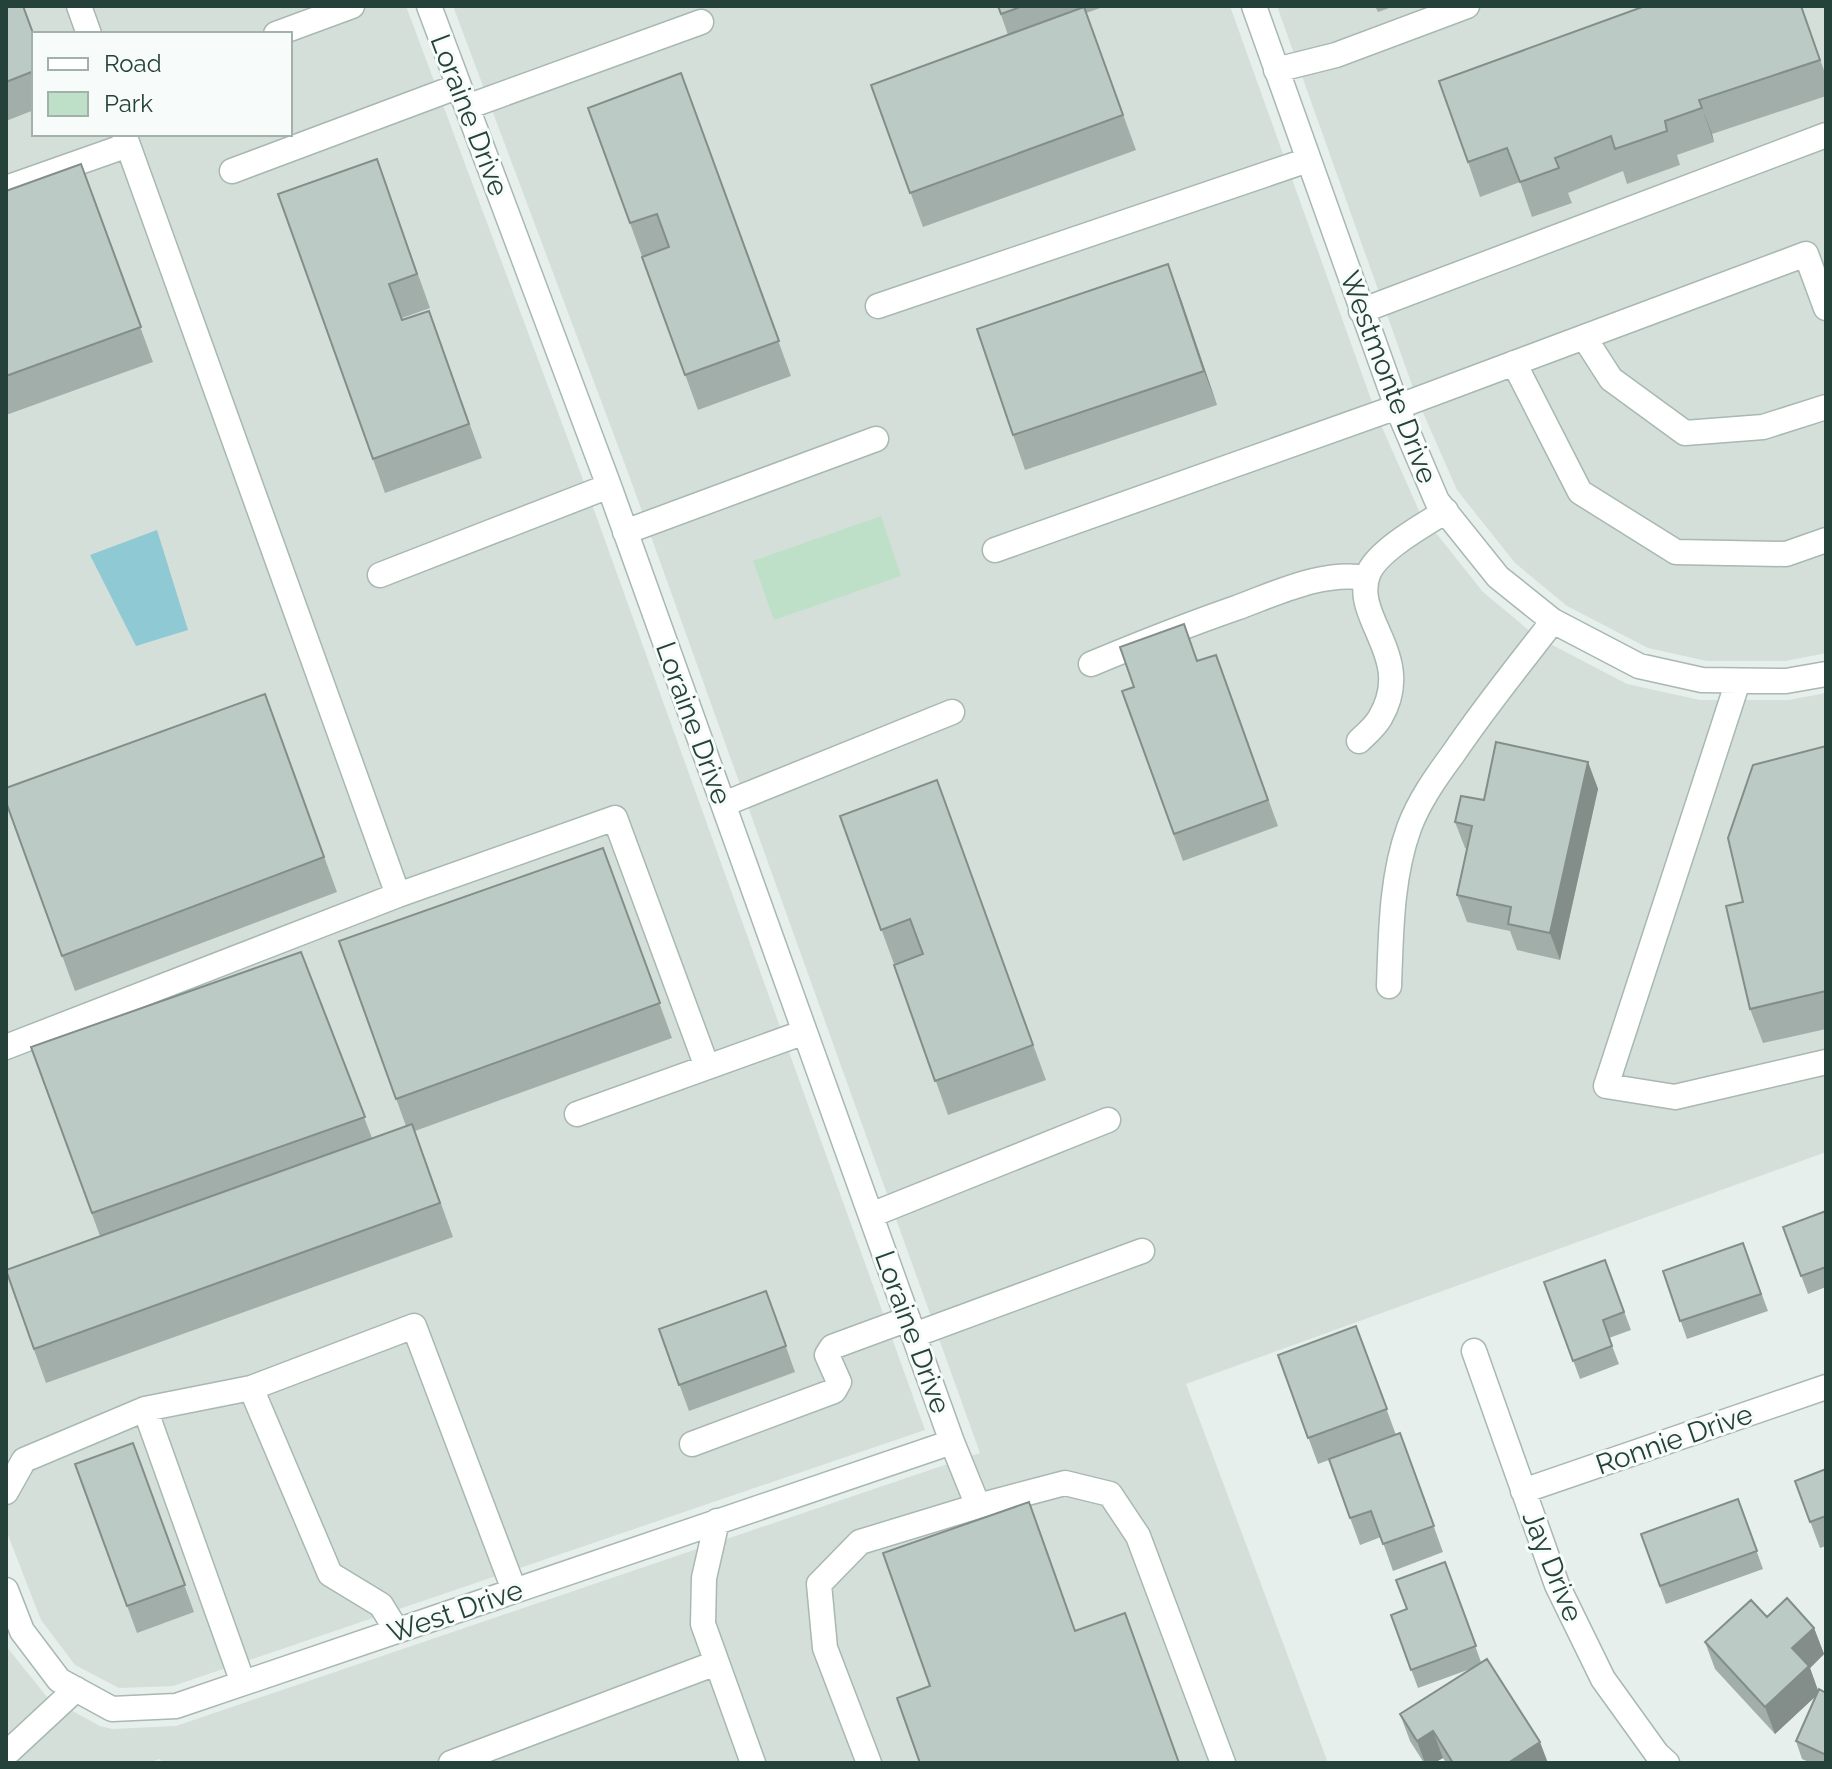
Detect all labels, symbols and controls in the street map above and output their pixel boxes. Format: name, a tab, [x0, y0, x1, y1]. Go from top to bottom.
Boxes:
street label: Loraine Drive	[424, 30, 515, 201]
legend	[32, 32, 292, 136]
text: Road	[104, 49, 162, 78]
text: Park	[104, 89, 153, 118]
street label: Westmonte Drive	[1333, 266, 1444, 488]
street label: Loraine Drive	[649, 637, 738, 809]
street label: Loraine Drive	[868, 1246, 957, 1418]
street label: Ronnie Drive	[1591, 1397, 1757, 1482]
street label: Jay Drive	[1515, 1506, 1590, 1626]
street label: West Drive	[383, 1573, 527, 1650]

